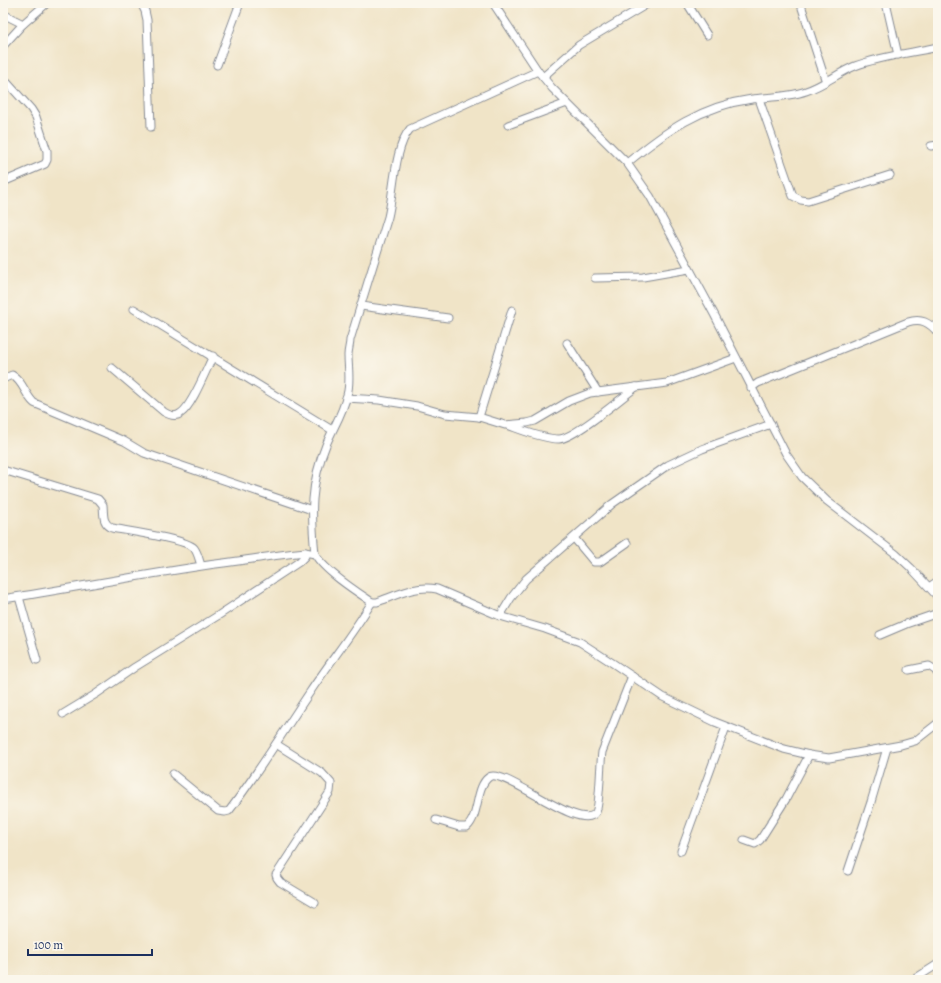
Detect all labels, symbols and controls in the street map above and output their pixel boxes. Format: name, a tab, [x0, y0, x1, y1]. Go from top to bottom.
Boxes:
scale bar	[28, 931, 152, 957]
text: 100 m	[34, 937, 63, 953]

